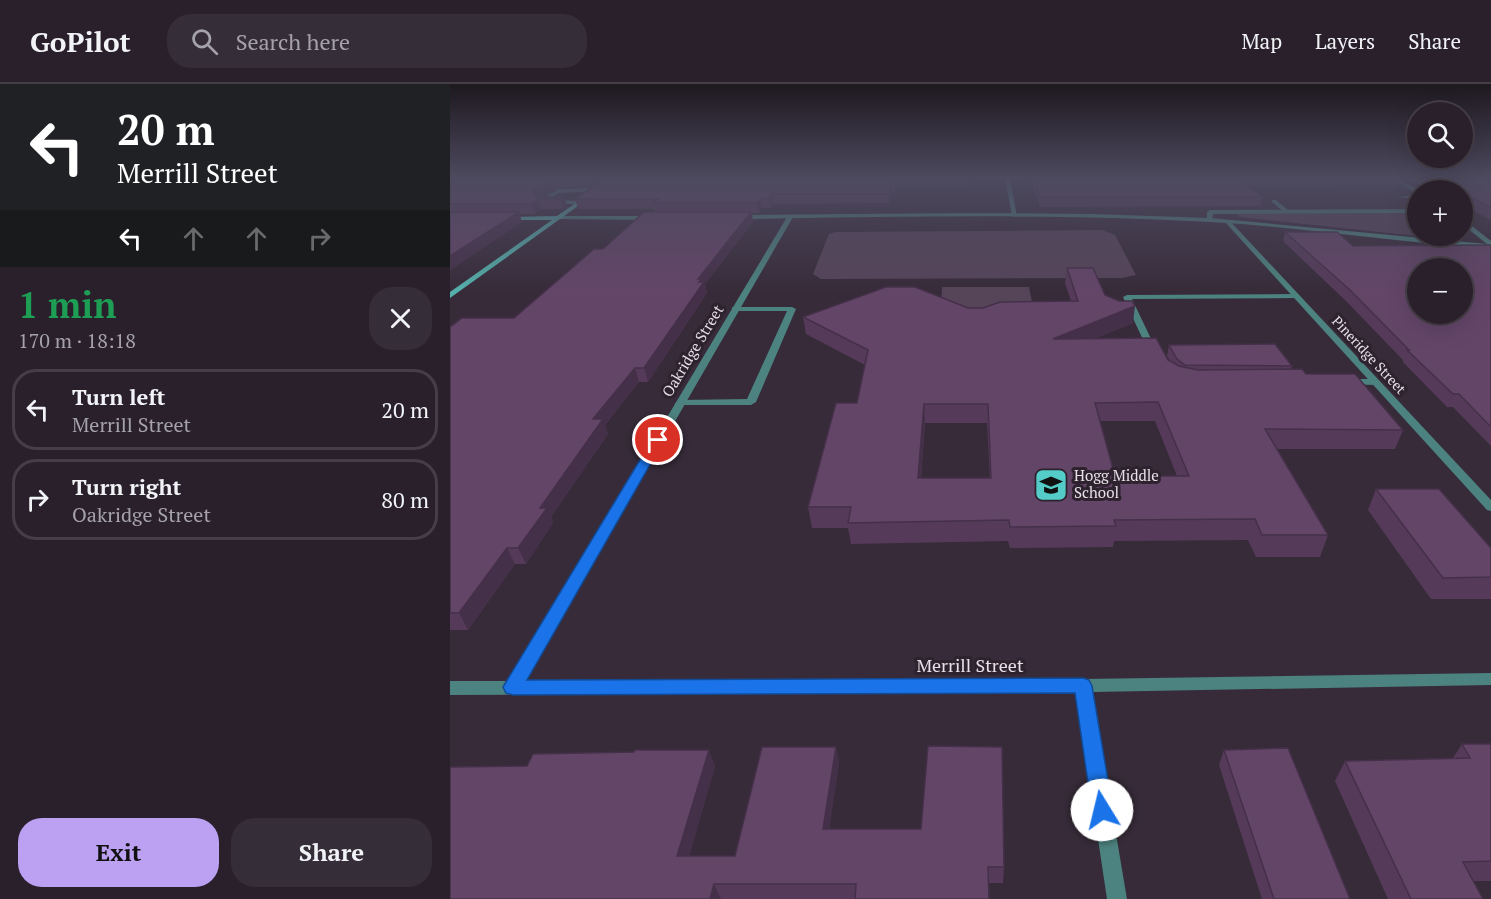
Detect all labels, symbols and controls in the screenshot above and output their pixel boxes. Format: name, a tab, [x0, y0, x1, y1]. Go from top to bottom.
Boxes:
search box	[167, 14, 587, 68]
text: GoPilot	[30, 23, 131, 60]
icon: search	[188, 25, 221, 58]
text: Search here	[236, 27, 350, 56]
text: Map	[1241, 27, 1282, 55]
text: Layers	[1315, 27, 1375, 55]
text: Share	[1408, 27, 1461, 55]
text: 20 m	[117, 101, 215, 157]
map controls	[1407, 102, 1473, 324]
button: search	[1407, 102, 1473, 168]
icon: left	[18, 108, 96, 186]
text: Merrill Street	[117, 155, 278, 191]
button: +	[1407, 180, 1473, 246]
icon: left	[114, 222, 147, 255]
icon: ahead	[177, 222, 210, 255]
icon: ahead	[240, 222, 273, 255]
icon: right	[303, 222, 336, 255]
button: −	[1407, 258, 1473, 324]
text: 1 min	[18, 281, 116, 328]
button: close	[369, 287, 432, 350]
street label: Oakridge Street	[657, 300, 728, 400]
street label: Pineridge Street	[1328, 311, 1411, 398]
text: 170 m · 18:18	[18, 327, 136, 354]
text: Turn left	[72, 382, 165, 411]
icon: left	[21, 393, 54, 426]
text: 20 m	[381, 395, 429, 424]
text: Merrill Street	[72, 411, 191, 438]
pin	[632, 414, 683, 465]
icon: arrive	[641, 423, 674, 456]
place label: Hogg Middle School	[1074, 465, 1159, 502]
school or university icon: Hogg Middle School	[1033, 467, 1069, 503]
text: Turn right	[72, 472, 181, 501]
icon: right	[21, 483, 54, 516]
text: 80 m	[381, 485, 429, 514]
text: Oakridge Street	[72, 501, 211, 528]
street label: Merrill Street	[916, 653, 1024, 677]
position arrow	[1070, 778, 1134, 842]
button: Exit	[18, 818, 219, 887]
button: Share	[231, 818, 432, 887]

